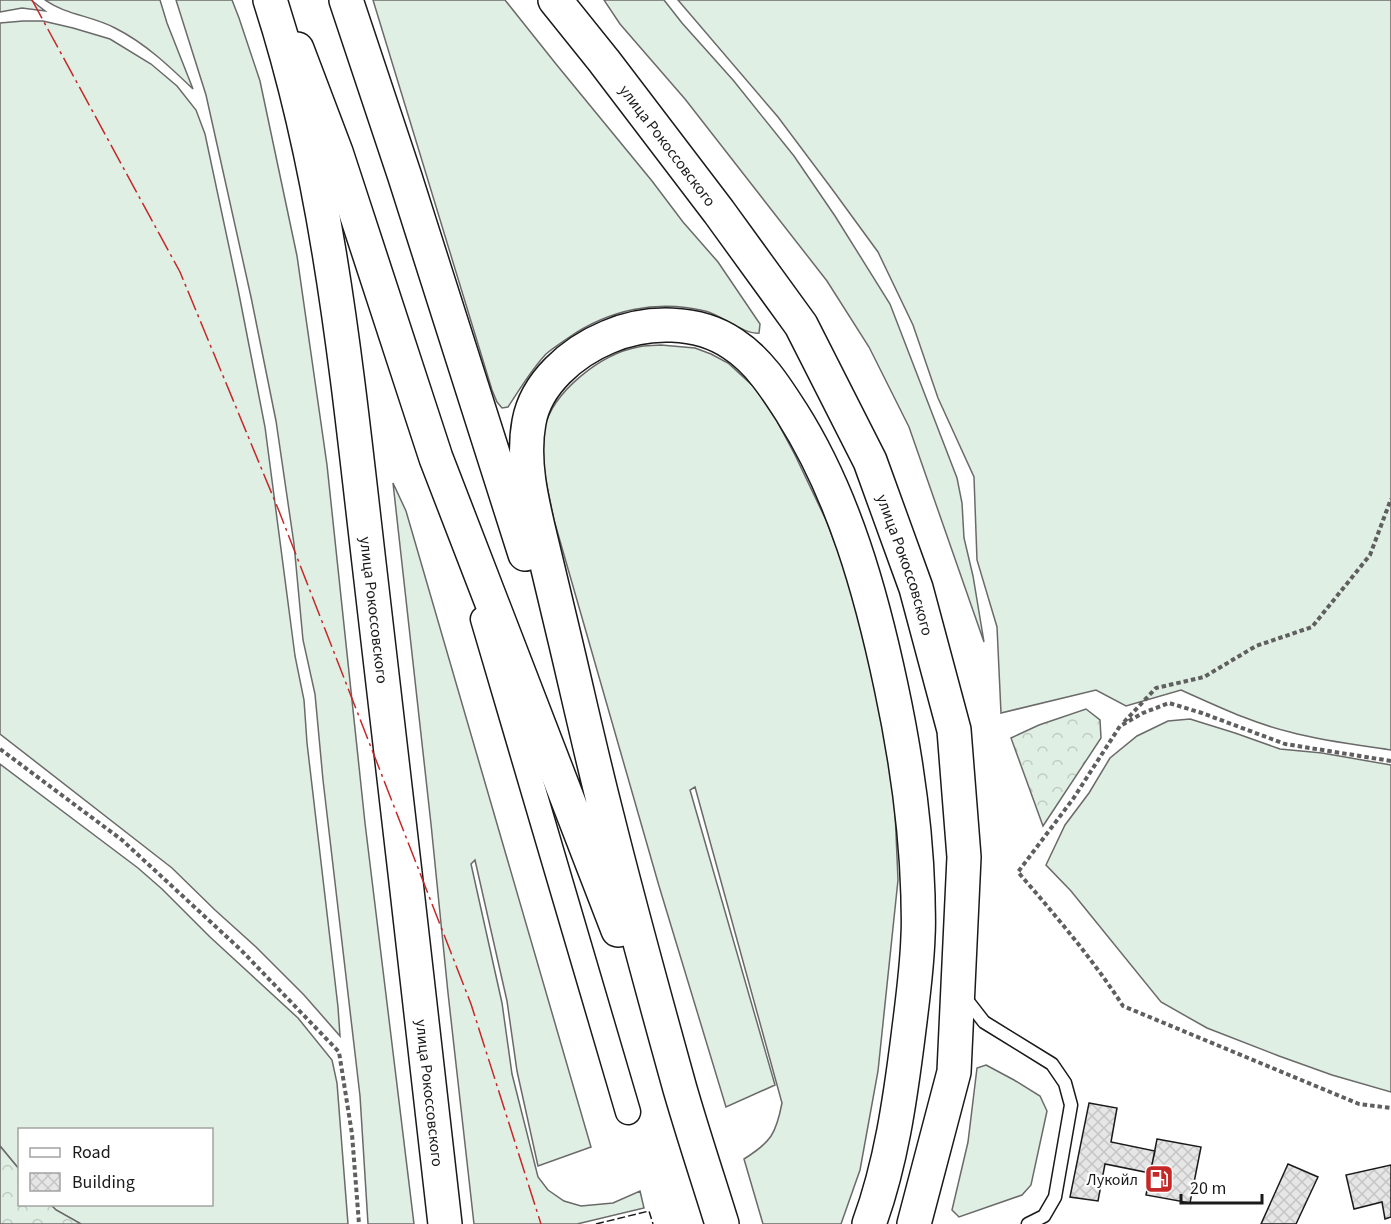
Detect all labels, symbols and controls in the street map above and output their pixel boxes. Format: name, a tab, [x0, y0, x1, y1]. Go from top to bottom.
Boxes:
street label: улица Рокоссовского	[614, 80, 721, 211]
street label: улица Рокоссовского	[871, 491, 938, 638]
street label: улица Рокоссовского	[354, 535, 393, 685]
street label: улица Рокоссовского	[410, 1018, 448, 1168]
legend	[18, 1128, 213, 1206]
text: Road	[72, 1140, 111, 1165]
fuel station icon: Лукойл	[1143, 1163, 1175, 1195]
scale bar	[1181, 1167, 1262, 1205]
place label: Лукойл	[1087, 1169, 1138, 1191]
text: Building	[72, 1170, 135, 1195]
text: 20 m	[1190, 1176, 1226, 1201]

